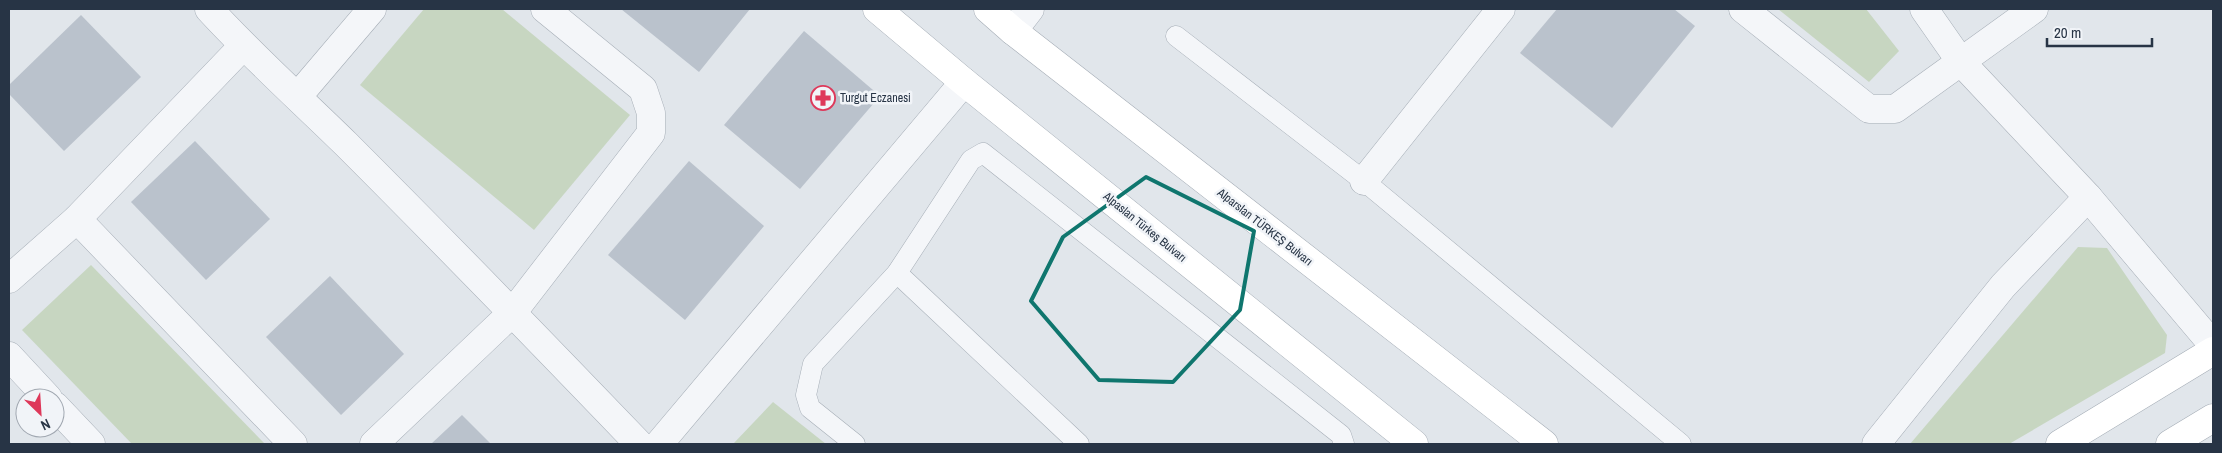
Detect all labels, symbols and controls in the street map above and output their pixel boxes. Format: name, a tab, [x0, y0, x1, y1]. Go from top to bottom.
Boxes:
scale bar	[2047, 15, 2152, 47]
text: 20 m	[2054, 22, 2081, 43]
pharmacy icon: Turgut Eczanesi	[810, 85, 836, 111]
place label: Turgut Eczanesi	[840, 90, 911, 106]
street label: Alparslan TÜRKEŞ Bulvarı	[1213, 183, 1317, 269]
street label: Alpaslan Türkeş Bulvarı	[1099, 188, 1190, 266]
north arrow	[15, 388, 65, 438]
text: N	[38, 415, 53, 435]

